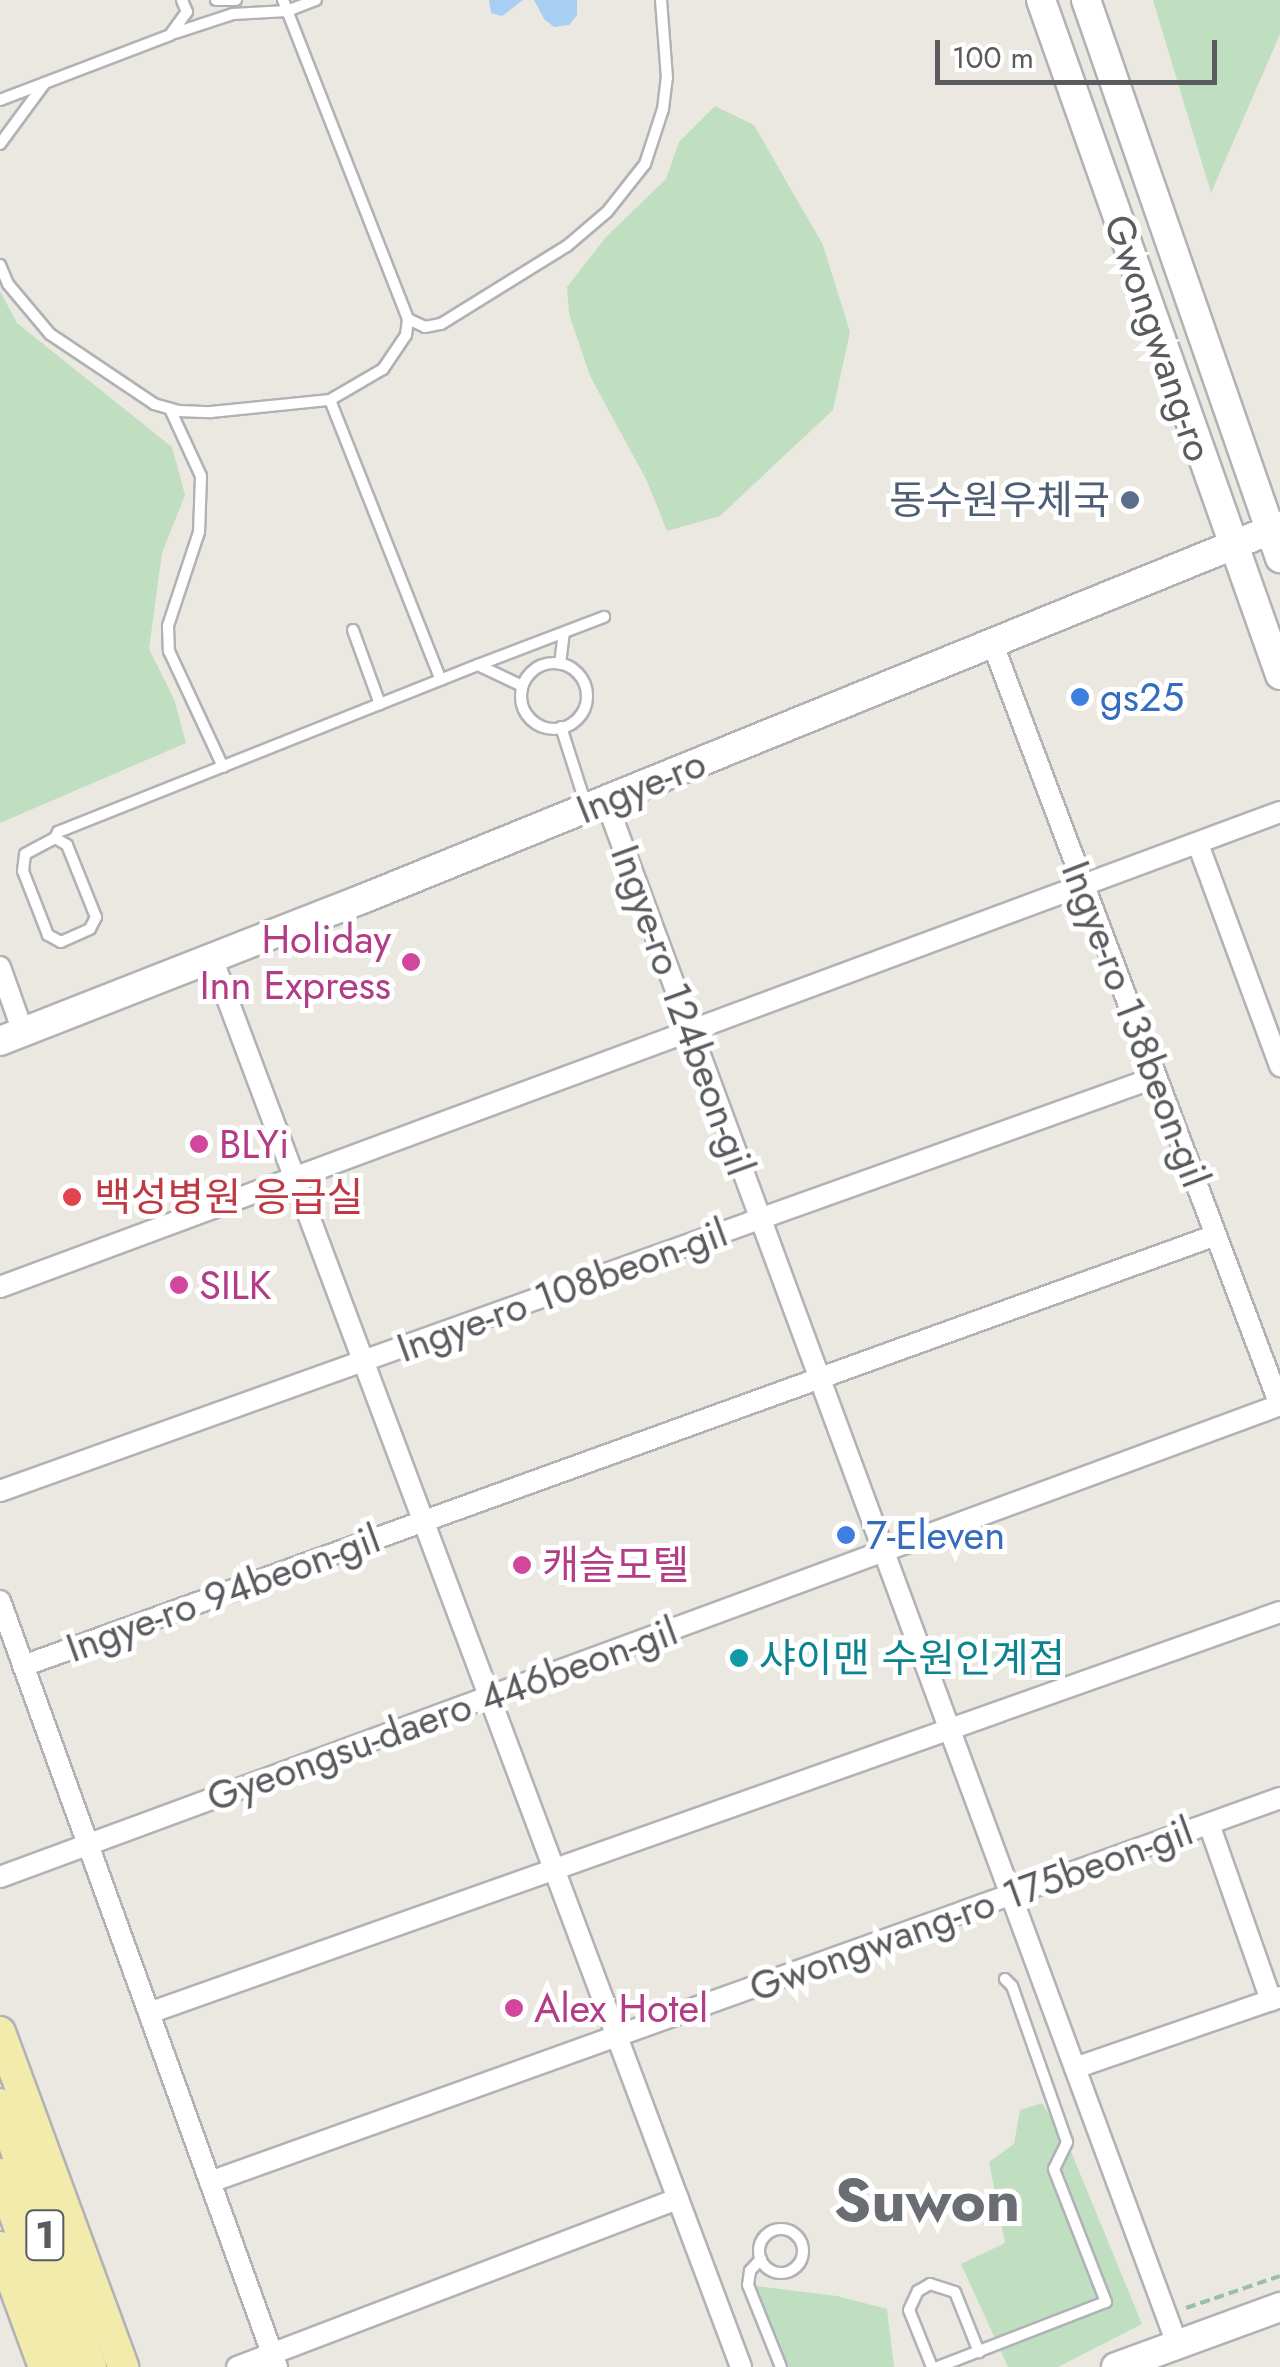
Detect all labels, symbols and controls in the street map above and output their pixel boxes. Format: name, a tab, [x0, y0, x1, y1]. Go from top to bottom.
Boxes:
scale bar	[940, 20, 1222, 82]
text: 100 m	[952, 36, 1034, 79]
street label: Gwongwang-ro	[1094, 208, 1224, 468]
place label: 동수원우체국	[889, 476, 1110, 524]
marker: 동수원우체국	[1119, 489, 1141, 511]
place label: gs25	[1100, 673, 1184, 721]
marker: gs25	[1069, 686, 1091, 708]
street label: Ingye-ro	[570, 739, 712, 833]
street label: Ingye-ro 124beon-gil	[601, 838, 765, 1182]
street label: Ingye-ro 138beon-gil	[1052, 854, 1220, 1194]
place label: Holiday Inn Express	[200, 915, 391, 1009]
marker: Holiday Inn Express	[400, 951, 422, 973]
place label: BLYi	[219, 1120, 289, 1168]
marker: BLYi	[188, 1133, 210, 1155]
place label: 백성병원 응급실	[94, 1173, 364, 1221]
marker: 백성병원 응급실	[59, 1184, 85, 1210]
street label: Ingye-ro 108beon-gil	[391, 1208, 733, 1372]
place label: SILK	[199, 1261, 271, 1309]
marker: SILK	[168, 1274, 190, 1296]
place label: 7-Eleven	[866, 1511, 1005, 1559]
street label: Ingye-ro 94beon-gil	[60, 1514, 386, 1672]
marker: 7-Eleven	[835, 1524, 857, 1546]
place label: 캐슬모텔	[542, 1541, 689, 1589]
marker: 캐슬모텔	[511, 1554, 533, 1576]
street label: Gyeongsu-daero 446beon-gil	[200, 1607, 684, 1821]
place label: 샤이맨 수원인계점	[759, 1634, 1065, 1682]
marker: 샤이맨 수원인계점	[728, 1647, 750, 1669]
street label: Gwongwang-ro 175beon-gil	[743, 1806, 1199, 2012]
place label: Alex Hotel	[534, 1984, 708, 2032]
marker: Alex Hotel	[503, 1997, 525, 2019]
district label: Suwon	[834, 2164, 1020, 2236]
road number: 1	[25, 2202, 65, 2268]

